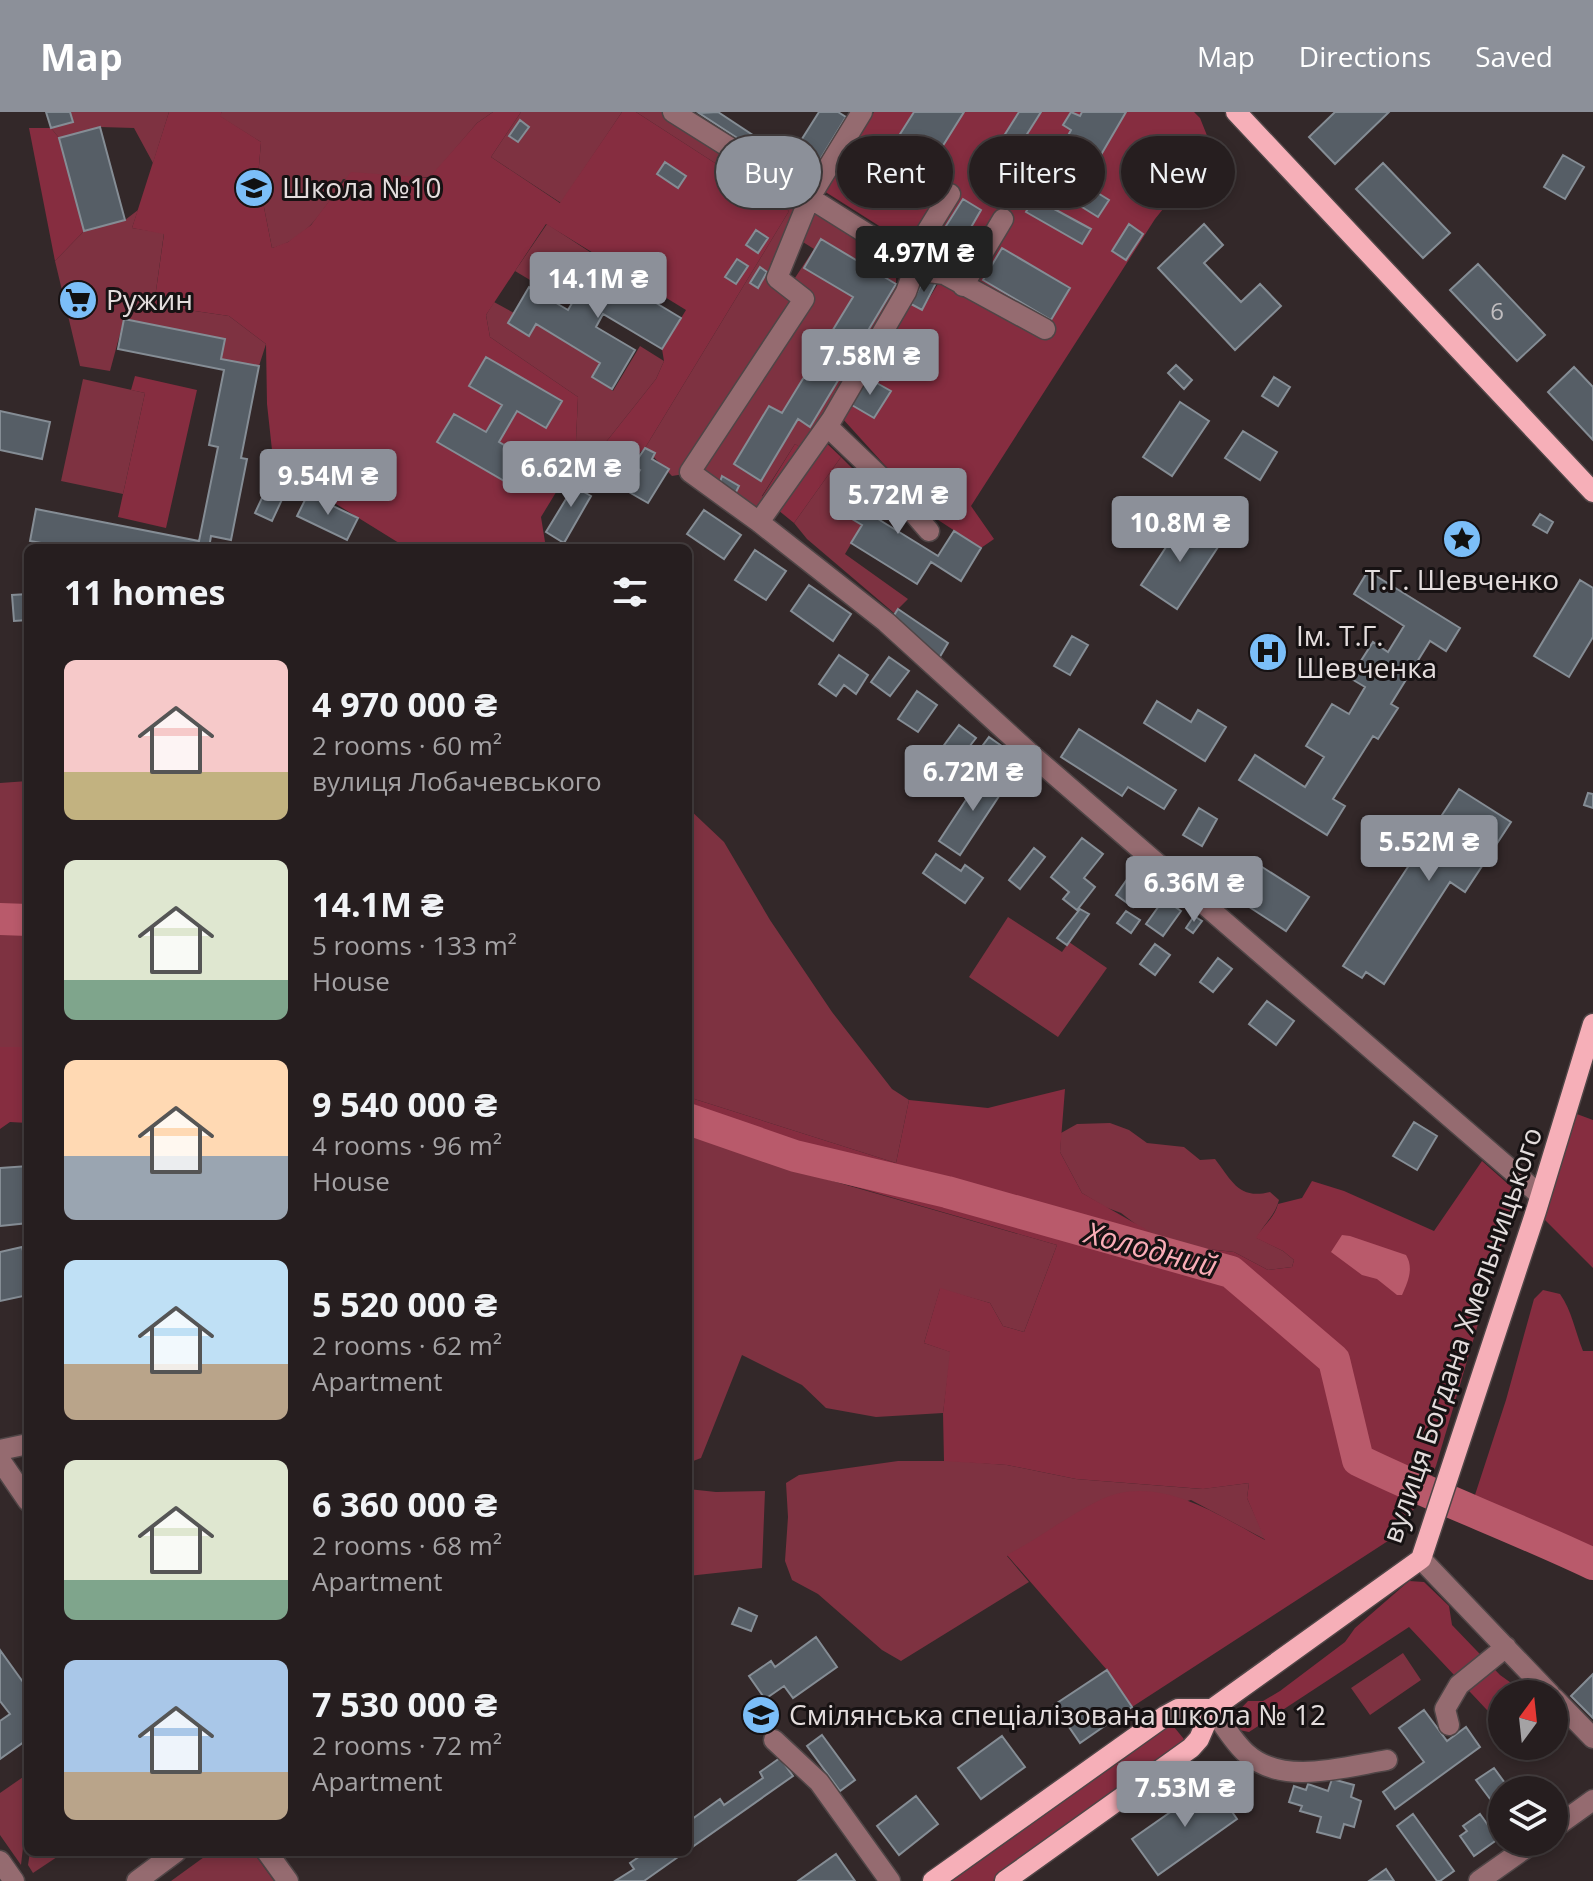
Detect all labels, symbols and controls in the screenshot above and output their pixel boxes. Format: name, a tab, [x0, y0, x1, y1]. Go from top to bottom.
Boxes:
text: Map	[40, 30, 123, 82]
text: Map	[1197, 37, 1255, 75]
text: Directions	[1299, 37, 1431, 75]
text: Saved	[1475, 37, 1553, 75]
chip: Buy	[716, 136, 821, 208]
chip: Rent	[837, 136, 953, 208]
chip: Filters	[969, 136, 1105, 208]
chip: New	[1121, 136, 1235, 208]
school or university icon: Школа №10	[233, 167, 275, 209]
place label: Школа №10	[282, 168, 442, 206]
pin: 4.97M ₴	[850, 226, 998, 294]
text: 4.97M ₴	[874, 234, 974, 270]
pin: 14.1M ₴	[524, 252, 672, 320]
text: 14.1M ₴	[548, 260, 648, 296]
supermarket icon: Ружин	[57, 279, 99, 321]
place label: Ружин	[106, 280, 193, 318]
house number: 6	[1490, 294, 1504, 327]
pin: 7.58M ₴	[796, 329, 944, 397]
text: 7.58M ₴	[820, 337, 920, 373]
pin: 6.62M ₴	[497, 441, 645, 509]
pin: 9.54M ₴	[254, 449, 402, 517]
text: 6.62M ₴	[521, 449, 621, 485]
text: 9.54M ₴	[278, 457, 378, 493]
pin: 5.72M ₴	[824, 468, 972, 536]
text: 5.72M ₴	[848, 476, 948, 512]
pin: 10.8M ₴	[1106, 496, 1254, 564]
text: 10.8M ₴	[1130, 504, 1230, 540]
place icon: Т.Г. Шевченко	[1441, 518, 1483, 560]
place label: Т.Г. Шевченко	[1365, 560, 1559, 598]
text: 11 homes	[64, 569, 225, 615]
icon: filters	[608, 570, 652, 614]
place label: Ім. Т.Г. Шевченка	[1296, 616, 1437, 686]
hospital icon: Ім. Т.Г. Шевченка	[1247, 631, 1289, 673]
text: 4 970 000 ₴	[312, 681, 497, 727]
icon: home	[128, 692, 224, 788]
text: 2 rooms · 60 m²	[312, 727, 502, 763]
pin: 6.72M ₴	[899, 745, 1047, 813]
text: 6.72M ₴	[923, 753, 1023, 789]
text: вулиця Лобачевського	[312, 763, 602, 799]
pin: 5.52M ₴	[1355, 815, 1503, 883]
text: 5.52M ₴	[1379, 823, 1479, 859]
pin: 6.36M ₴	[1120, 856, 1268, 924]
text: 6.36M ₴	[1144, 864, 1244, 900]
text: 14.1M ₴	[312, 881, 444, 927]
icon: home	[128, 892, 224, 988]
text: 5 rooms · 133 m²	[312, 927, 517, 963]
text: House	[312, 963, 390, 999]
text: 9 540 000 ₴	[312, 1081, 497, 1127]
icon: home	[128, 1092, 224, 1188]
street label: вулиця Богдана Хмельницького	[1372, 1122, 1550, 1548]
text: 4 rooms · 96 m²	[312, 1127, 502, 1163]
text: House	[312, 1163, 390, 1199]
water label: Холодний	[1079, 1211, 1222, 1286]
text: 5 520 000 ₴	[312, 1281, 497, 1327]
icon: home	[128, 1292, 224, 1388]
text: 2 rooms · 62 m²	[312, 1327, 502, 1363]
text: Apartment	[312, 1363, 443, 1399]
text: 6 360 000 ₴	[312, 1481, 497, 1527]
icon: home	[128, 1492, 224, 1588]
text: 2 rooms · 68 m²	[312, 1527, 502, 1563]
text: Apartment	[312, 1563, 443, 1599]
north arrow	[1488, 1680, 1568, 1760]
map controls	[1488, 1680, 1568, 1856]
text: 7 530 000 ₴	[312, 1681, 497, 1727]
icon: home	[128, 1692, 224, 1788]
school or university icon: Смілянська спеціалізована школа № 12	[740, 1694, 782, 1736]
place label: Смілянська спеціалізована школа № 12	[789, 1695, 1326, 1733]
text: 2 rooms · 72 m²	[312, 1727, 502, 1763]
pin: 7.53M ₴	[1111, 1761, 1259, 1829]
text: Apartment	[312, 1763, 443, 1799]
text: 7.53M ₴	[1135, 1769, 1235, 1805]
button: layers	[1488, 1776, 1568, 1856]

